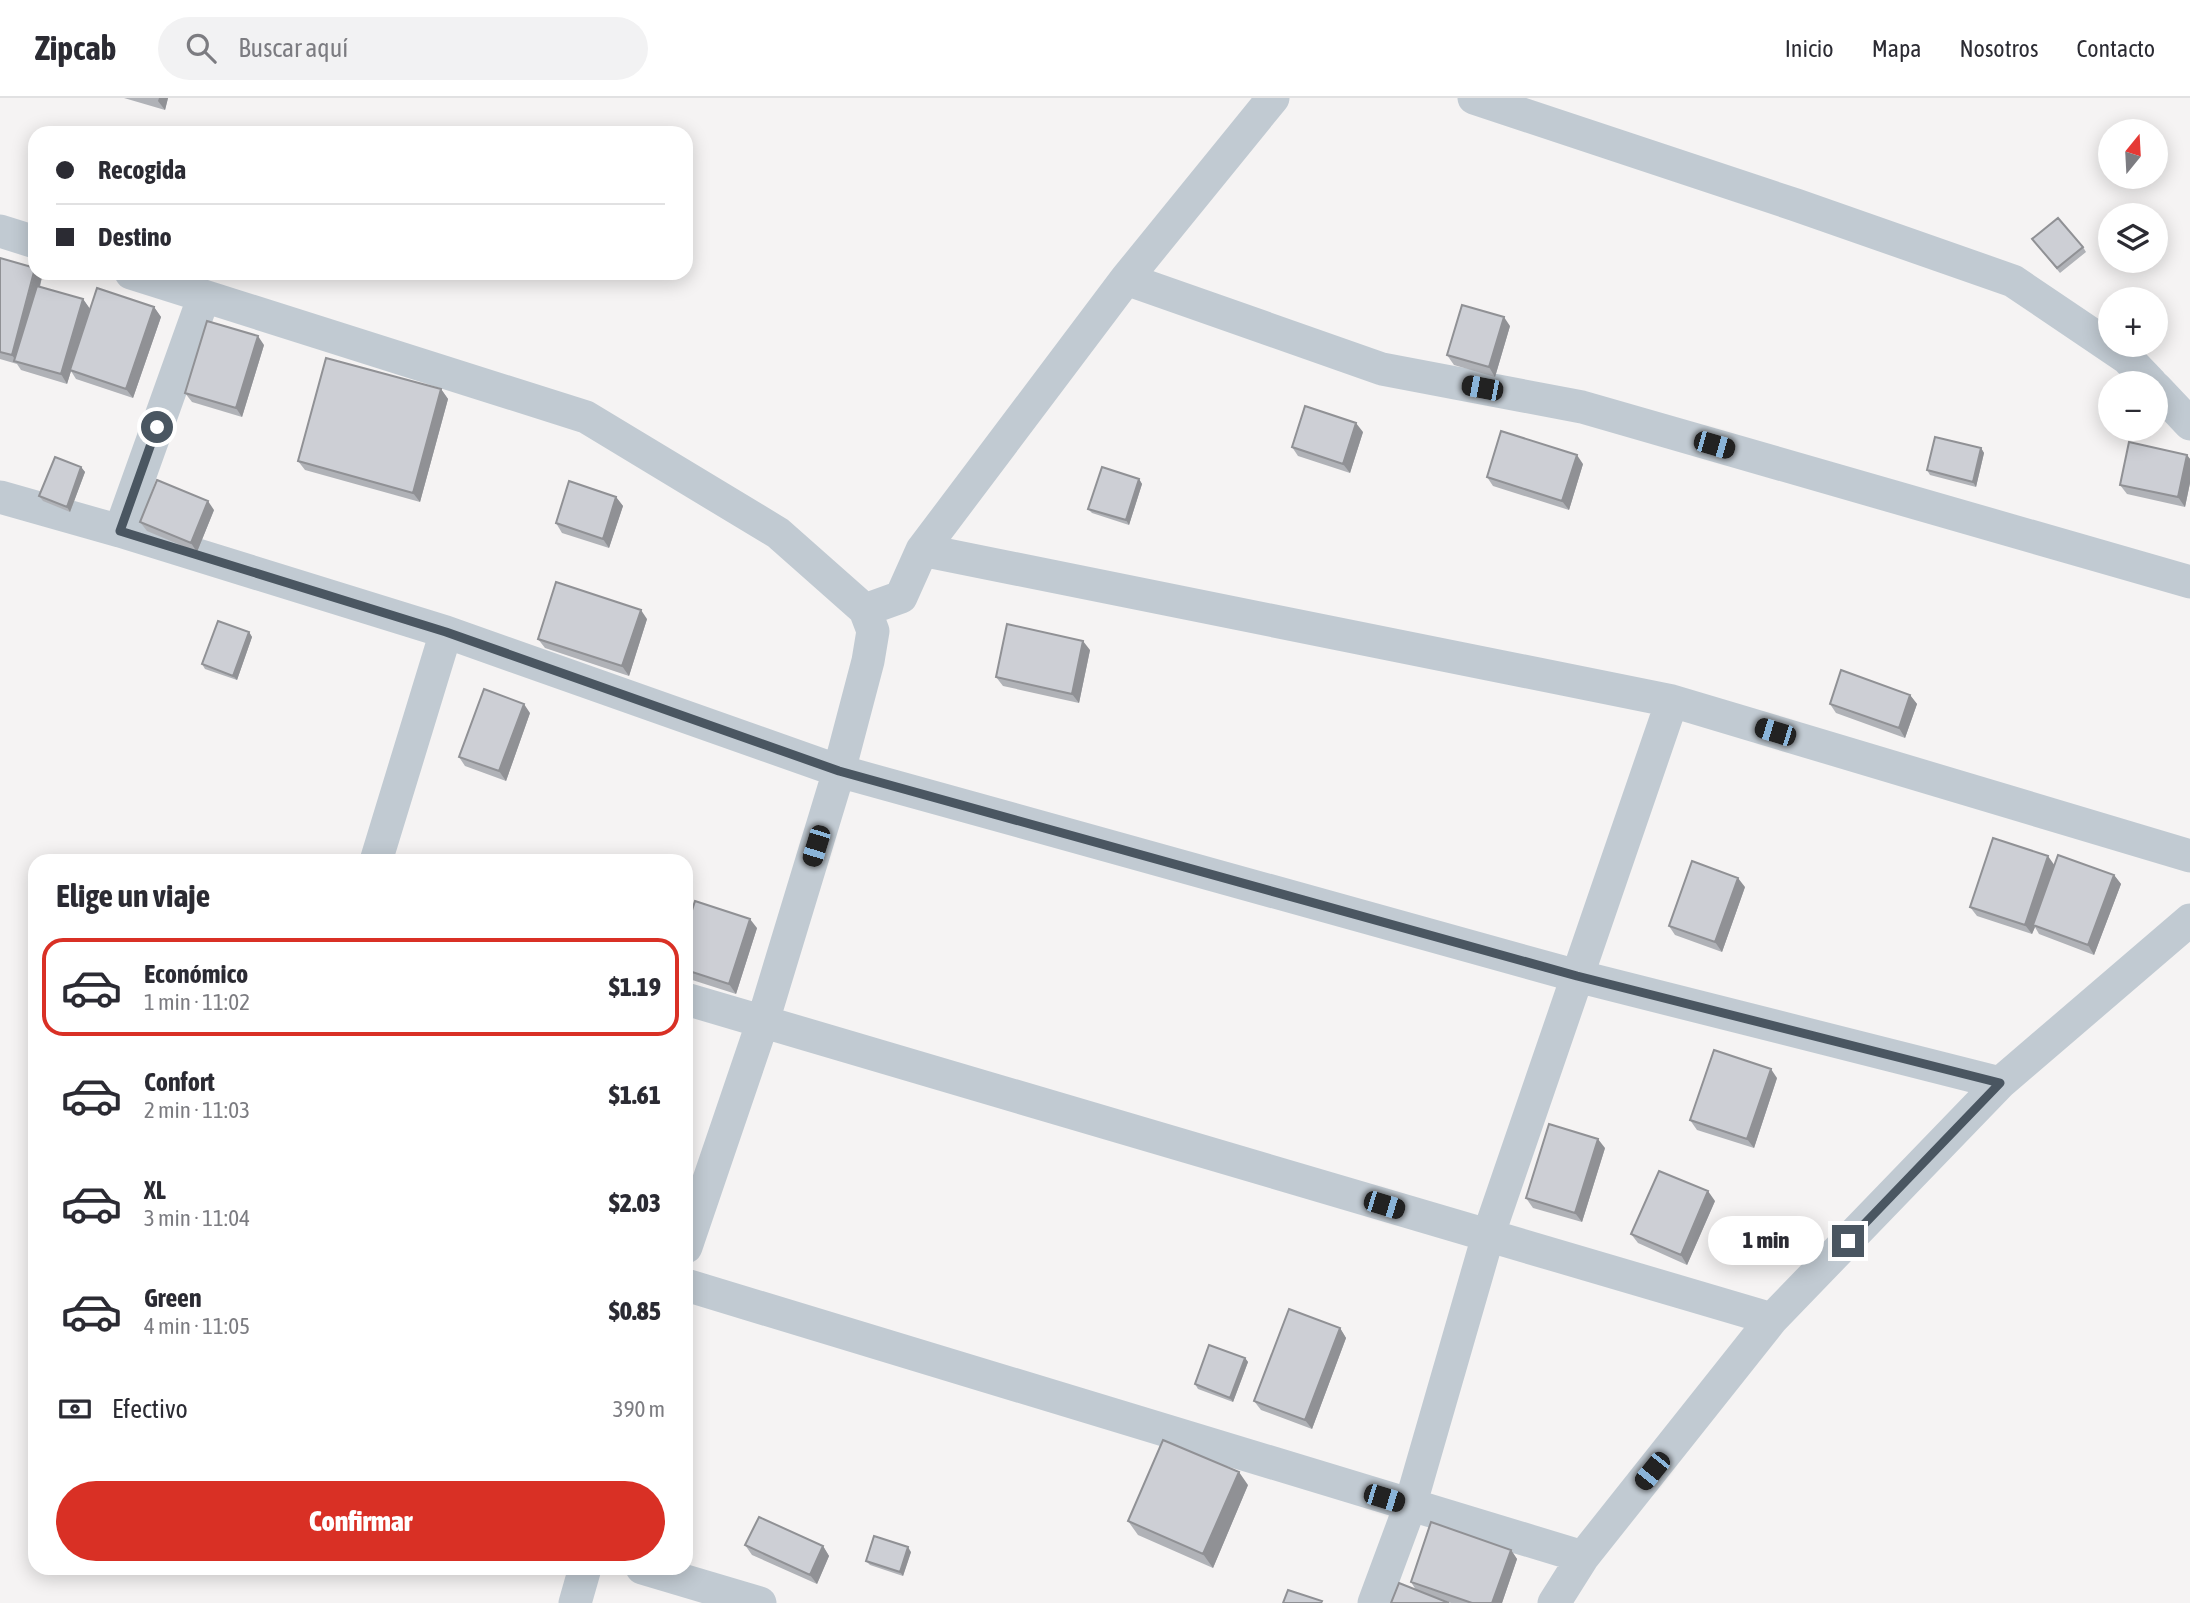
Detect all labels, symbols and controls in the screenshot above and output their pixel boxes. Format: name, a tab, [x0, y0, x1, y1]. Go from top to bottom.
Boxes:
search box	[158, 17, 648, 80]
text: Zipcab	[35, 29, 116, 67]
icon: search	[182, 29, 220, 67]
text: Buscar aquí	[238, 33, 348, 63]
text: Inicio	[1785, 35, 1834, 62]
text: Mapa	[1872, 35, 1921, 62]
text: Nosotros	[1959, 35, 2038, 62]
text: Contacto	[2076, 35, 2155, 62]
north arrow	[2098, 119, 2168, 189]
map controls	[2098, 119, 2168, 441]
text: Recogida	[98, 155, 186, 185]
button: layers	[2098, 203, 2168, 273]
text: Destino	[98, 222, 172, 252]
button: +	[2098, 287, 2168, 357]
button: −	[2098, 371, 2168, 441]
car	[1460, 374, 1505, 402]
route start	[141, 411, 173, 443]
car	[1691, 429, 1738, 461]
car	[1752, 716, 1799, 748]
car	[800, 823, 833, 869]
text: Elige un viaje	[56, 877, 210, 914]
icon: car	[60, 956, 123, 1019]
text: Económico	[144, 959, 248, 989]
text: $1.19	[609, 972, 661, 1002]
text: 1 min · 11:02	[144, 989, 250, 1015]
icon: car	[60, 1064, 123, 1127]
text: Confort	[144, 1067, 215, 1097]
text: $1.61	[609, 1080, 661, 1110]
text: 2 min · 11:03	[144, 1097, 250, 1123]
icon: car	[60, 1172, 123, 1235]
text: XL	[144, 1175, 166, 1205]
text: $2.03	[609, 1188, 661, 1218]
car	[1361, 1189, 1408, 1221]
text: 3 min · 11:04	[144, 1205, 250, 1231]
callout: 1 min	[1708, 1216, 1824, 1266]
route end	[1832, 1225, 1864, 1257]
text: 1 min	[1743, 1227, 1789, 1253]
icon: car	[60, 1280, 123, 1343]
text: Green	[144, 1283, 202, 1313]
text: $0.85	[609, 1296, 661, 1326]
text: 4 min · 11:05	[144, 1313, 250, 1339]
icon: cash	[56, 1390, 94, 1428]
text: Efectivo	[112, 1394, 188, 1424]
text: 390 m	[613, 1396, 665, 1422]
car	[1631, 1448, 1674, 1494]
button: Confirmar	[56, 1481, 665, 1561]
car	[1361, 1482, 1408, 1514]

